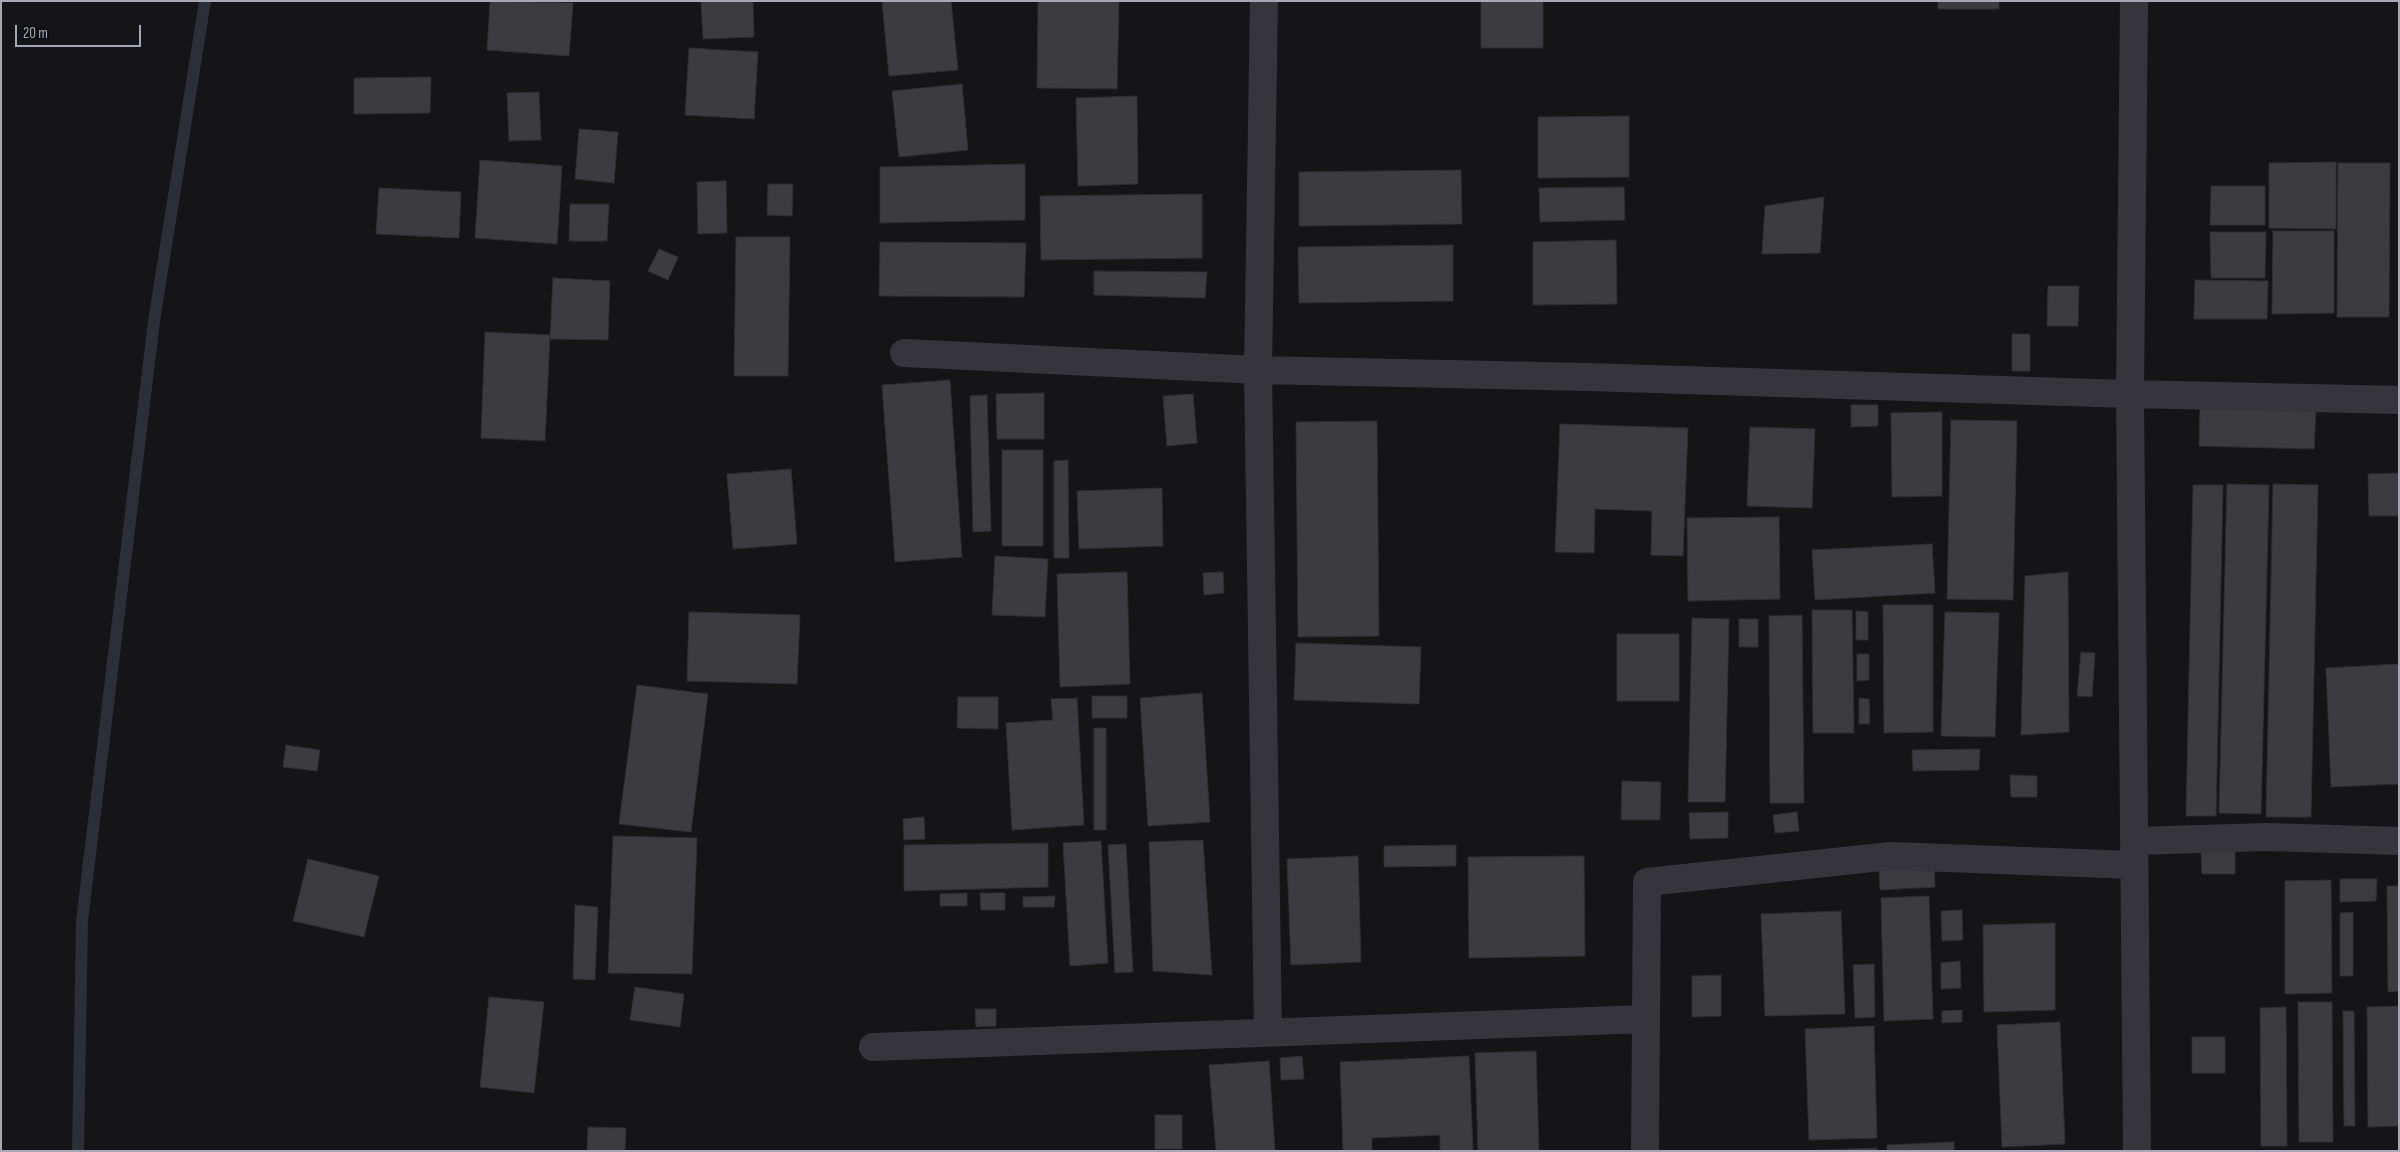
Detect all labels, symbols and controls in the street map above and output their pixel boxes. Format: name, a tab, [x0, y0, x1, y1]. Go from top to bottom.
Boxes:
scale bar	[18, 15, 144, 47]
text: 20 m	[23, 24, 48, 43]

